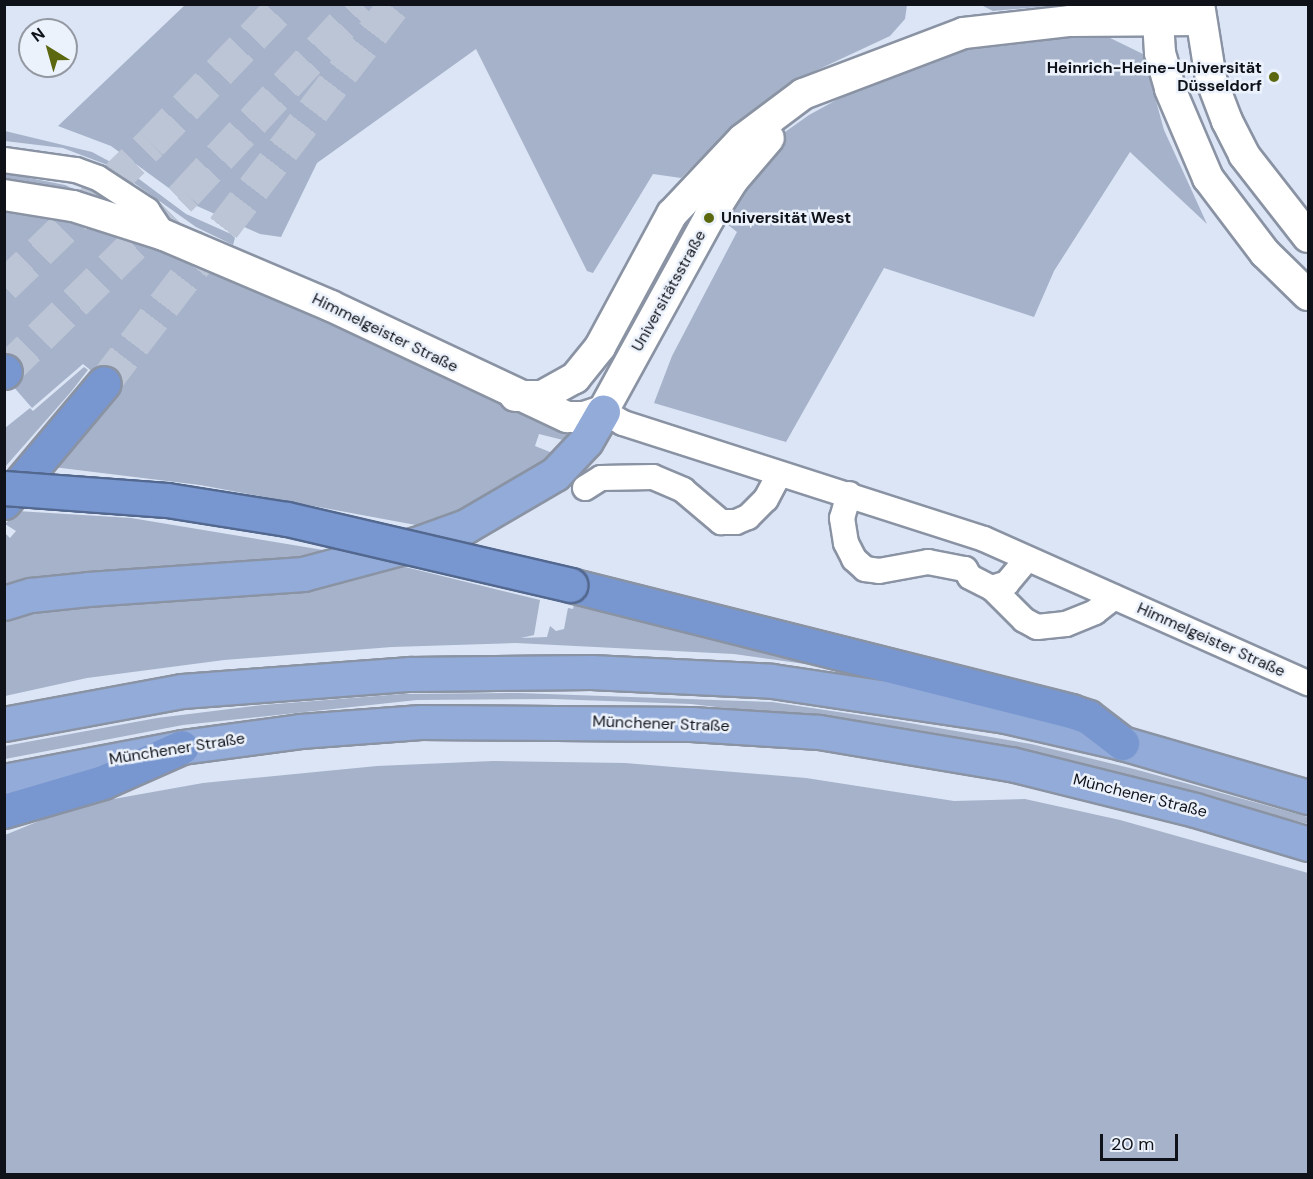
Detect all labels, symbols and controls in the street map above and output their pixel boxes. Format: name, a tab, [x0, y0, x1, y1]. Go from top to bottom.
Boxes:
north arrow	[18, 18, 78, 78]
text: N	[27, 23, 49, 47]
place label: Heinrich-Heine-Universität Düsseldorf	[1047, 58, 1262, 96]
marker: Heinrich-Heine-Universität Düsseldorf	[1267, 70, 1281, 84]
place label: Universität West	[721, 208, 851, 228]
marker: Universität West	[702, 211, 716, 225]
street label: Universitätsstraße	[628, 227, 710, 355]
street label: Himmelgeister Straße	[309, 289, 461, 377]
street label: Himmelgeister Straße	[1134, 599, 1288, 681]
street label: Münchener Straße	[592, 712, 730, 736]
street label: Münchener Straße	[108, 729, 246, 769]
street label: Münchener Straße	[1071, 770, 1209, 822]
scale bar	[1103, 1122, 1181, 1160]
text: 20 m	[1111, 1132, 1154, 1156]

